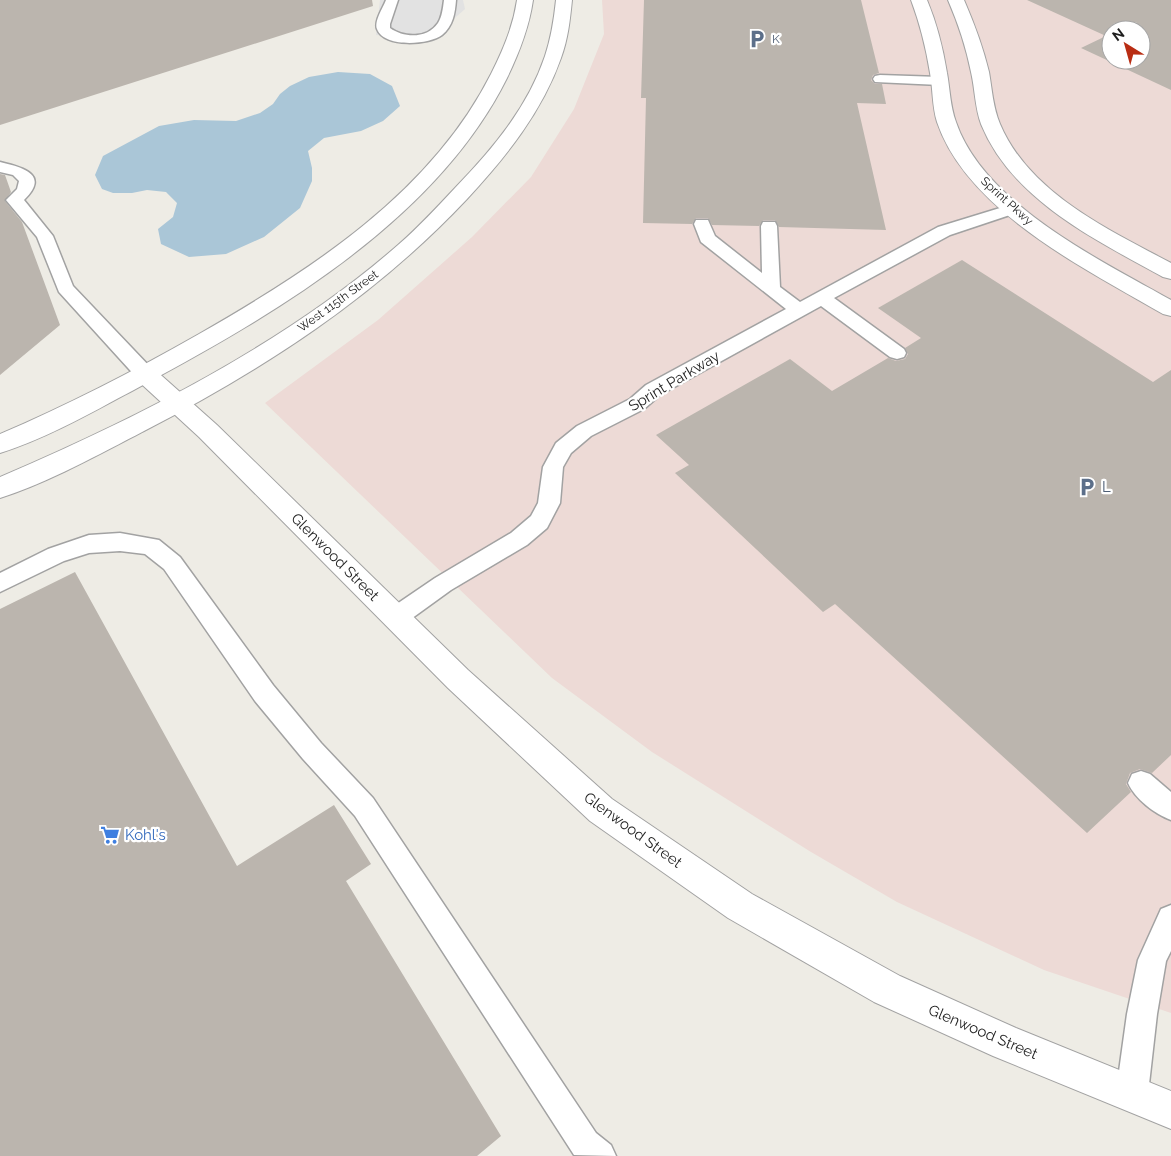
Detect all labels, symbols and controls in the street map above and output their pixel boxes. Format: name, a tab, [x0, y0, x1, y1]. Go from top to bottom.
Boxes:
north arrow	[1101, 20, 1151, 70]
text: N	[1109, 25, 1127, 44]
parking icon: K	[746, 28, 768, 50]
place label: K	[772, 32, 780, 46]
street label: Sprint Pkwy	[978, 174, 1036, 228]
street label: West 115th Street	[295, 267, 381, 335]
street label: Sprint Parkway	[625, 347, 723, 415]
parking icon: L	[1076, 476, 1098, 498]
place label: L	[1102, 478, 1111, 496]
street label: Glenwood Street	[287, 509, 383, 605]
street label: Glenwood Street	[580, 788, 686, 872]
supermarket icon: Kohl's	[99, 824, 121, 846]
place label: Kohl's	[125, 826, 166, 844]
street label: Glenwood Street	[926, 1001, 1040, 1063]

